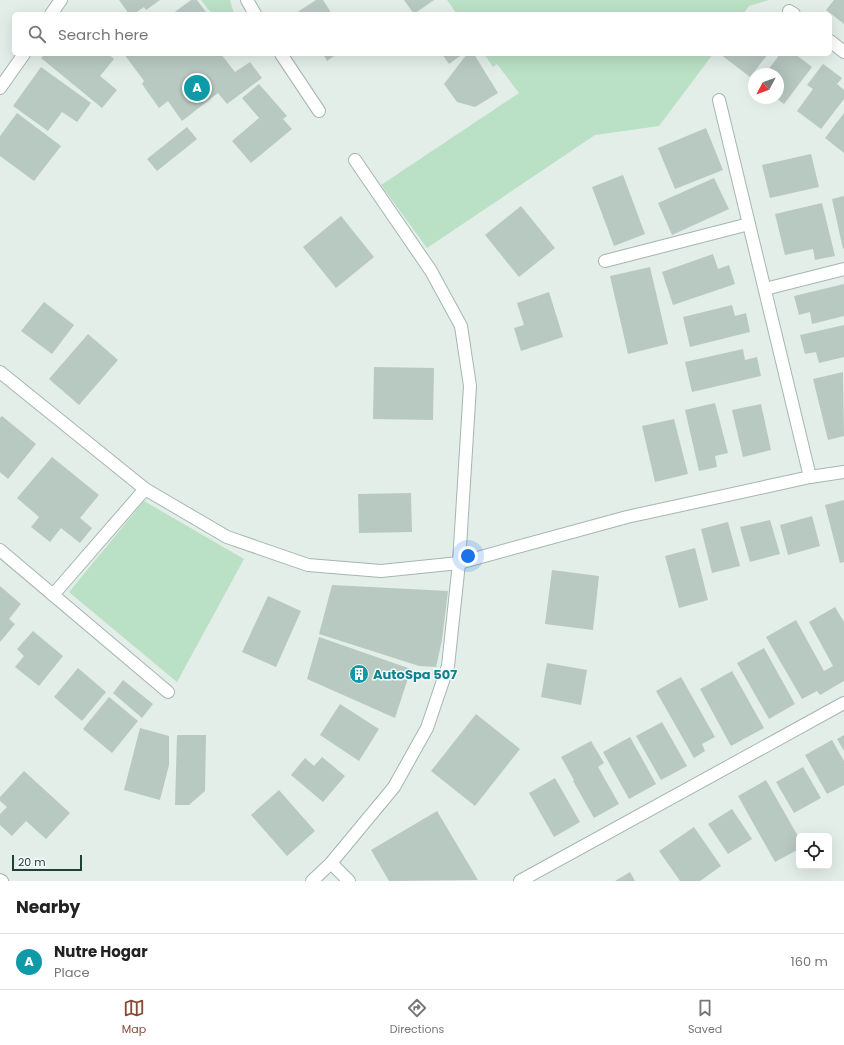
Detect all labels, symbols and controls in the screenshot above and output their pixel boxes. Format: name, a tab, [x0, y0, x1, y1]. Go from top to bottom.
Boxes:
search box	[12, 12, 832, 56]
icon: search	[26, 23, 48, 45]
text: Search here	[58, 24, 148, 45]
north arrow	[748, 68, 784, 104]
pin: A	[184, 73, 210, 103]
your location	[458, 546, 478, 566]
building icon: AutoSpa 507	[348, 663, 370, 685]
place label: AutoSpa 507	[373, 665, 457, 684]
map controls	[796, 833, 832, 869]
button: locate	[796, 833, 832, 869]
scale bar	[12, 853, 82, 872]
text: 20 m	[18, 854, 46, 870]
text: Nearby	[16, 895, 80, 919]
text: Nutre Hogar	[54, 941, 148, 962]
text: A	[24, 952, 34, 971]
text: 160 m	[791, 952, 828, 971]
text: Place	[54, 963, 89, 982]
tab: Map	[122, 997, 146, 1038]
tab: Directions	[390, 997, 444, 1038]
tab: Saved	[688, 997, 722, 1038]

